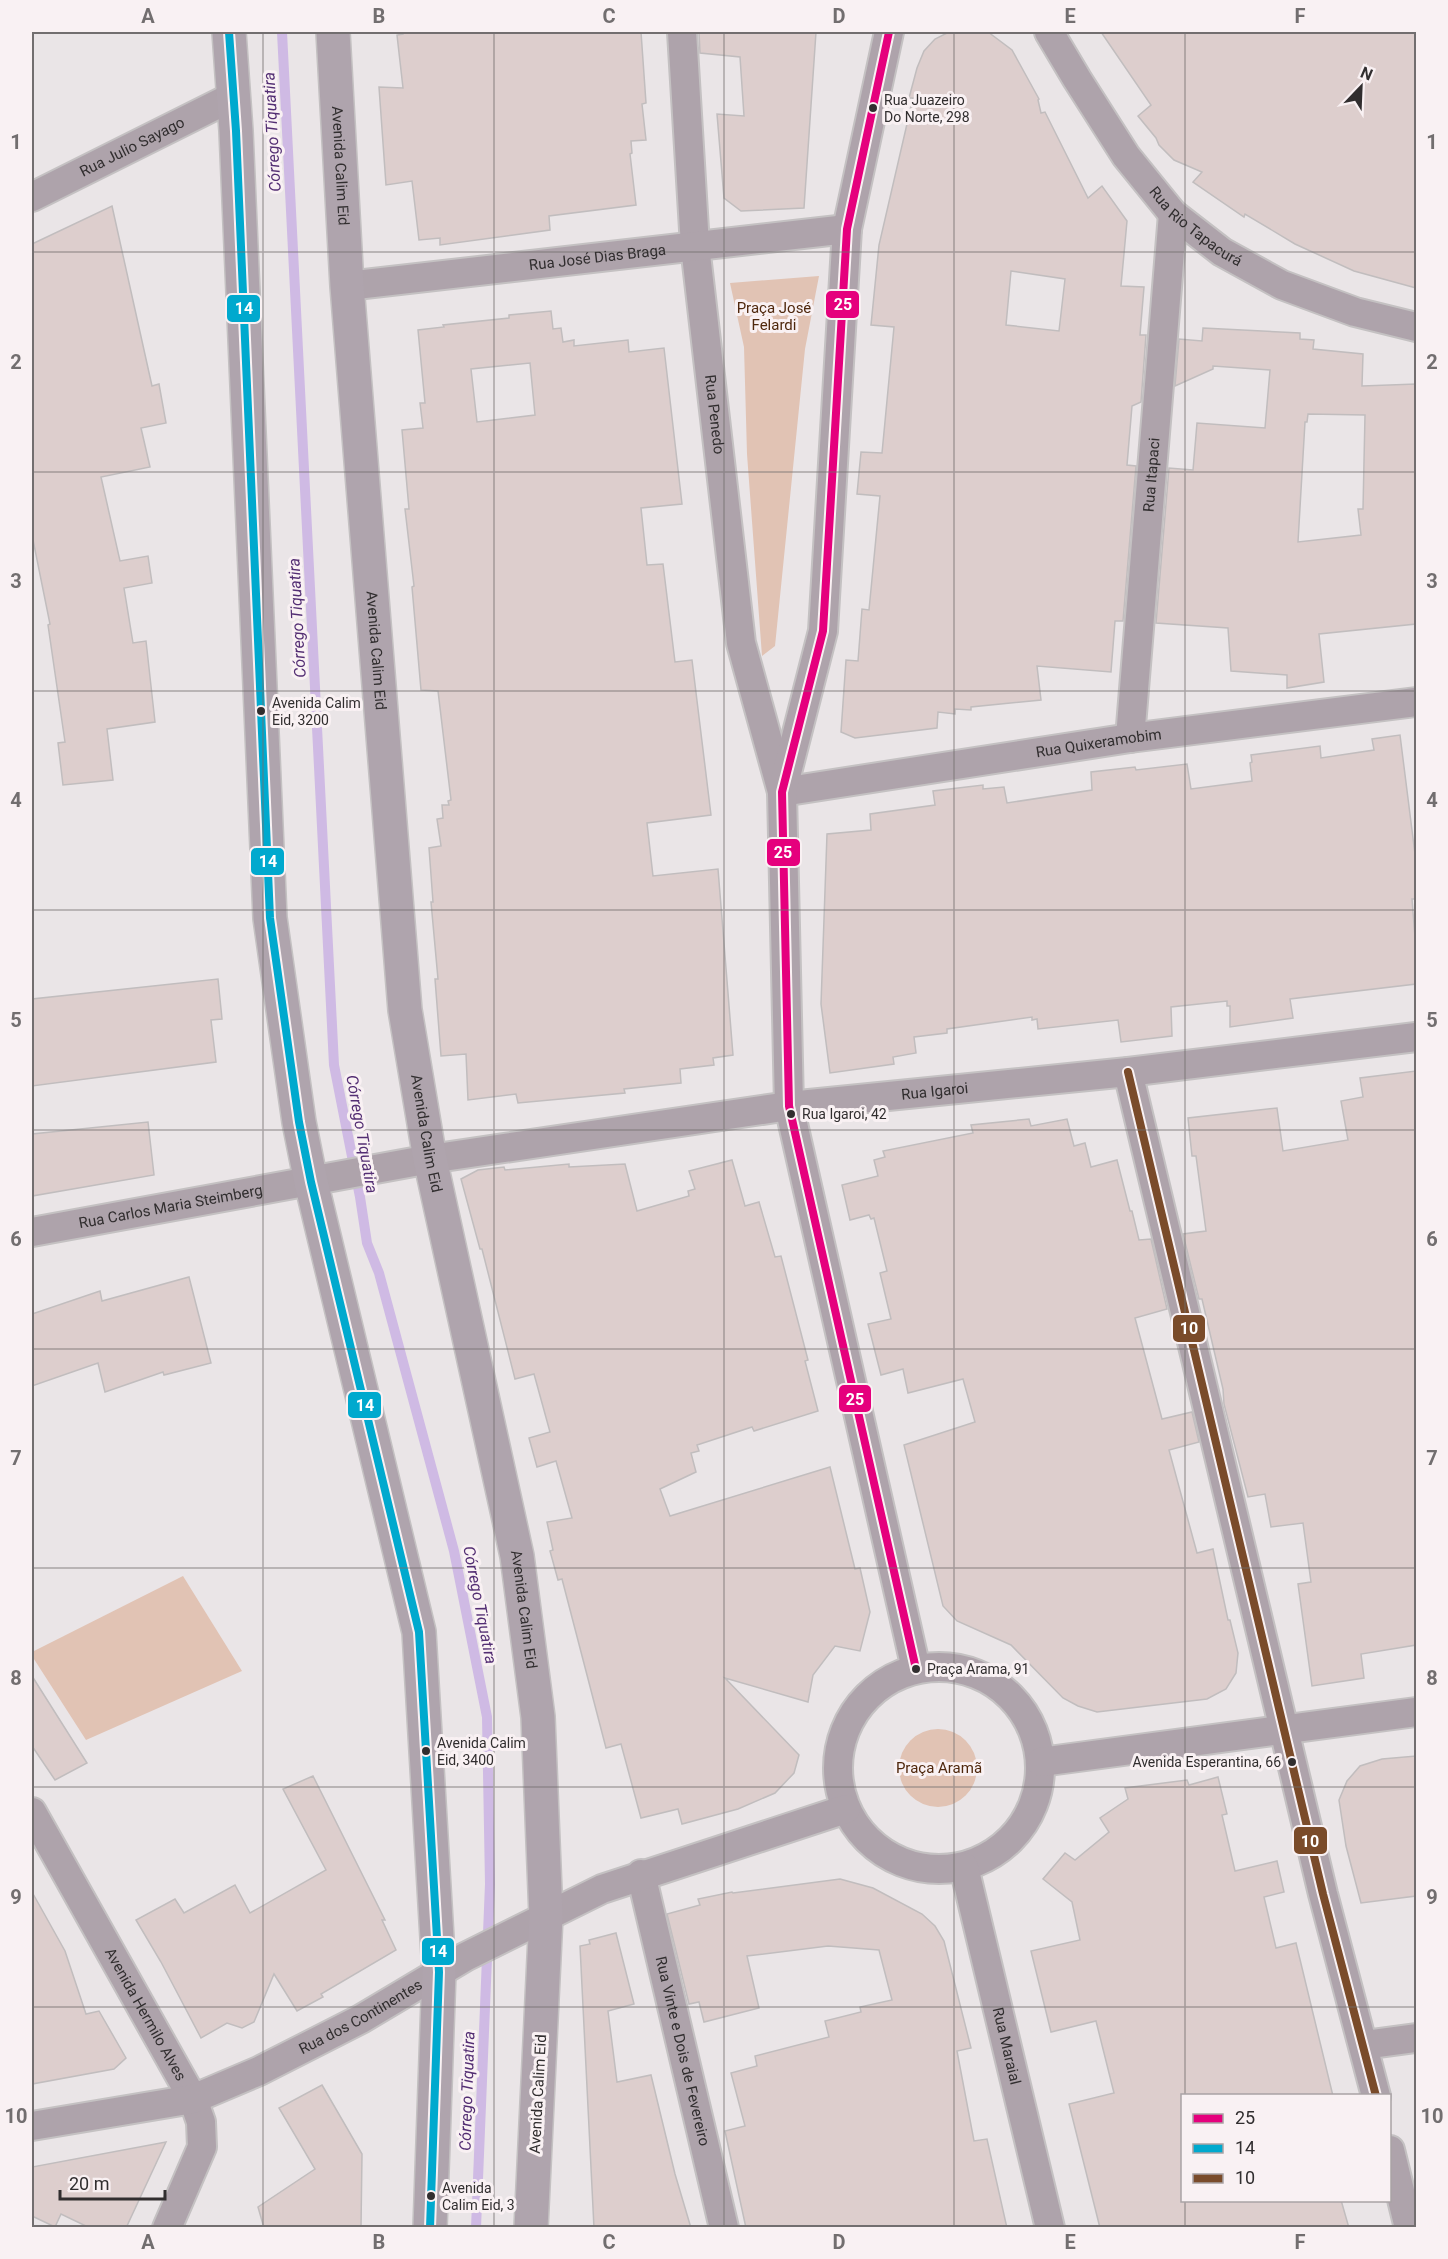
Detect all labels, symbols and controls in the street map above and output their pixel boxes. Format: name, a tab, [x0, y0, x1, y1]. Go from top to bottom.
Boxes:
text: A	[141, 4, 155, 28]
text: B	[373, 4, 385, 28]
text: C	[602, 4, 616, 28]
text: D	[833, 4, 846, 28]
text: E	[1064, 4, 1076, 28]
text: F	[1295, 4, 1306, 28]
north arrow	[1331, 57, 1391, 117]
text: N	[1358, 63, 1376, 85]
water label: Córrego Tiquatira	[259, 72, 285, 192]
place label: Rua Juazeiro Do Norte, 298	[884, 92, 970, 125]
marker: Rua Juazeiro Do Norte, 298	[867, 102, 879, 114]
street label: Avenida Calim Eid	[328, 106, 353, 226]
street label: Rua Julio Sayago	[77, 113, 188, 181]
text: 1	[10, 130, 22, 154]
text: 1	[1426, 130, 1438, 154]
street label: Rua Rio Tapacurá	[1145, 183, 1245, 270]
street label: Rua José Dias Braga	[528, 241, 667, 274]
line badge: 25	[825, 290, 860, 319]
line badge: 14	[226, 294, 261, 323]
text: 25	[834, 295, 852, 314]
text: 14	[235, 299, 253, 318]
park label: Praça José Felardi	[737, 299, 811, 334]
text: 2	[10, 350, 22, 374]
text: 2	[1426, 350, 1438, 374]
street label: Rua Penedo	[701, 374, 728, 455]
street label: Rua Itapaci	[1140, 437, 1164, 513]
water label: Córrego Tiquatira	[284, 558, 310, 678]
text: 3	[10, 569, 22, 593]
text: 3	[1426, 569, 1438, 593]
street label: Avenida Calim Eid	[362, 590, 390, 711]
place label: Avenida Calim Eid, 3200	[272, 695, 361, 728]
marker: Avenida Calim Eid, 3200	[255, 705, 267, 717]
street label: Rua Quixeramobim	[1035, 725, 1163, 761]
text: 4	[10, 788, 22, 812]
text: 4	[1426, 788, 1438, 812]
line badge: 25	[766, 838, 801, 867]
text: 25	[774, 843, 792, 862]
line badge: 14	[250, 847, 285, 876]
text: 14	[259, 852, 277, 871]
text: 5	[10, 1008, 22, 1032]
text: 5	[1426, 1008, 1438, 1032]
water label: Córrego Tiquatira	[342, 1073, 382, 1195]
street label: Avenida Calim Eid	[407, 1073, 446, 1194]
street label: Rua Igaroi	[900, 1079, 969, 1104]
place label: Rua Igaroi, 42	[802, 1106, 887, 1122]
marker: Rua Igaroi, 42	[785, 1108, 797, 1120]
street label: Rua Carlos Maria Steimberg	[77, 1181, 264, 1232]
text: 6	[10, 1227, 22, 1251]
text: 6	[1426, 1227, 1438, 1251]
line badge: 10	[1172, 1314, 1206, 1343]
text: 10	[1180, 1319, 1198, 1338]
line badge: 25	[838, 1384, 872, 1413]
text: 25	[846, 1390, 864, 1409]
line badge: 14	[347, 1391, 382, 1419]
text: 14	[356, 1396, 374, 1415]
text: 7	[10, 1446, 22, 1470]
text: 7	[1426, 1446, 1438, 1470]
water label: Córrego Tiquatira	[459, 1544, 501, 1666]
street label: Avenida Calim Eid	[507, 1548, 541, 1670]
place label: Praça Arama, 91	[927, 1661, 1029, 1677]
marker: Praça Arama, 91	[910, 1663, 922, 1675]
text: 8	[10, 1666, 22, 1690]
text: 8	[1426, 1666, 1438, 1690]
place label: Avenida Calim Eid, 3400	[437, 1735, 526, 1768]
marker: Avenida Calim Eid, 3400	[420, 1745, 432, 1757]
place label: Avenida Esperantina, 66	[1132, 1754, 1281, 1770]
marker: Avenida Esperantina, 66	[1286, 1756, 1298, 1768]
park label: Praça Aramã	[896, 1759, 982, 1777]
line badge: 10	[1293, 1826, 1328, 1855]
text: 10	[1301, 1832, 1319, 1851]
text: 9	[10, 1885, 22, 1909]
text: 9	[1426, 1885, 1438, 1909]
line badge: 14	[421, 1937, 455, 1966]
text: 14	[429, 1942, 447, 1961]
street label: Avenida Hermilo Alves	[101, 1945, 190, 2084]
street label: Rua Vinte e Dois de Fevereiro	[652, 1955, 713, 2148]
street label: Rua dos Continentes	[296, 1976, 426, 2058]
street label: Rua Maraial	[989, 2005, 1025, 2087]
water label: Córrego Tiquatira	[455, 2031, 479, 2151]
street label: Avenida Calim Eid	[526, 2034, 550, 2154]
legend	[1181, 2094, 1391, 2202]
text: 10	[5, 2104, 27, 2128]
text: 10	[1421, 2104, 1443, 2128]
text: 25	[1235, 2107, 1255, 2128]
text: 14	[1235, 2137, 1255, 2158]
scale bar	[60, 2163, 165, 2201]
text: 10	[1235, 2167, 1255, 2188]
text: 20 m	[69, 2173, 109, 2194]
place label: Avenida Calim Eid, 3	[442, 2180, 515, 2213]
marker: Avenida Calim Eid, 3	[425, 2190, 437, 2202]
text: A	[141, 2230, 155, 2254]
text: B	[373, 2230, 385, 2254]
text: C	[602, 2230, 616, 2254]
text: D	[833, 2230, 846, 2254]
text: E	[1064, 2230, 1076, 2254]
text: F	[1295, 2230, 1306, 2254]

